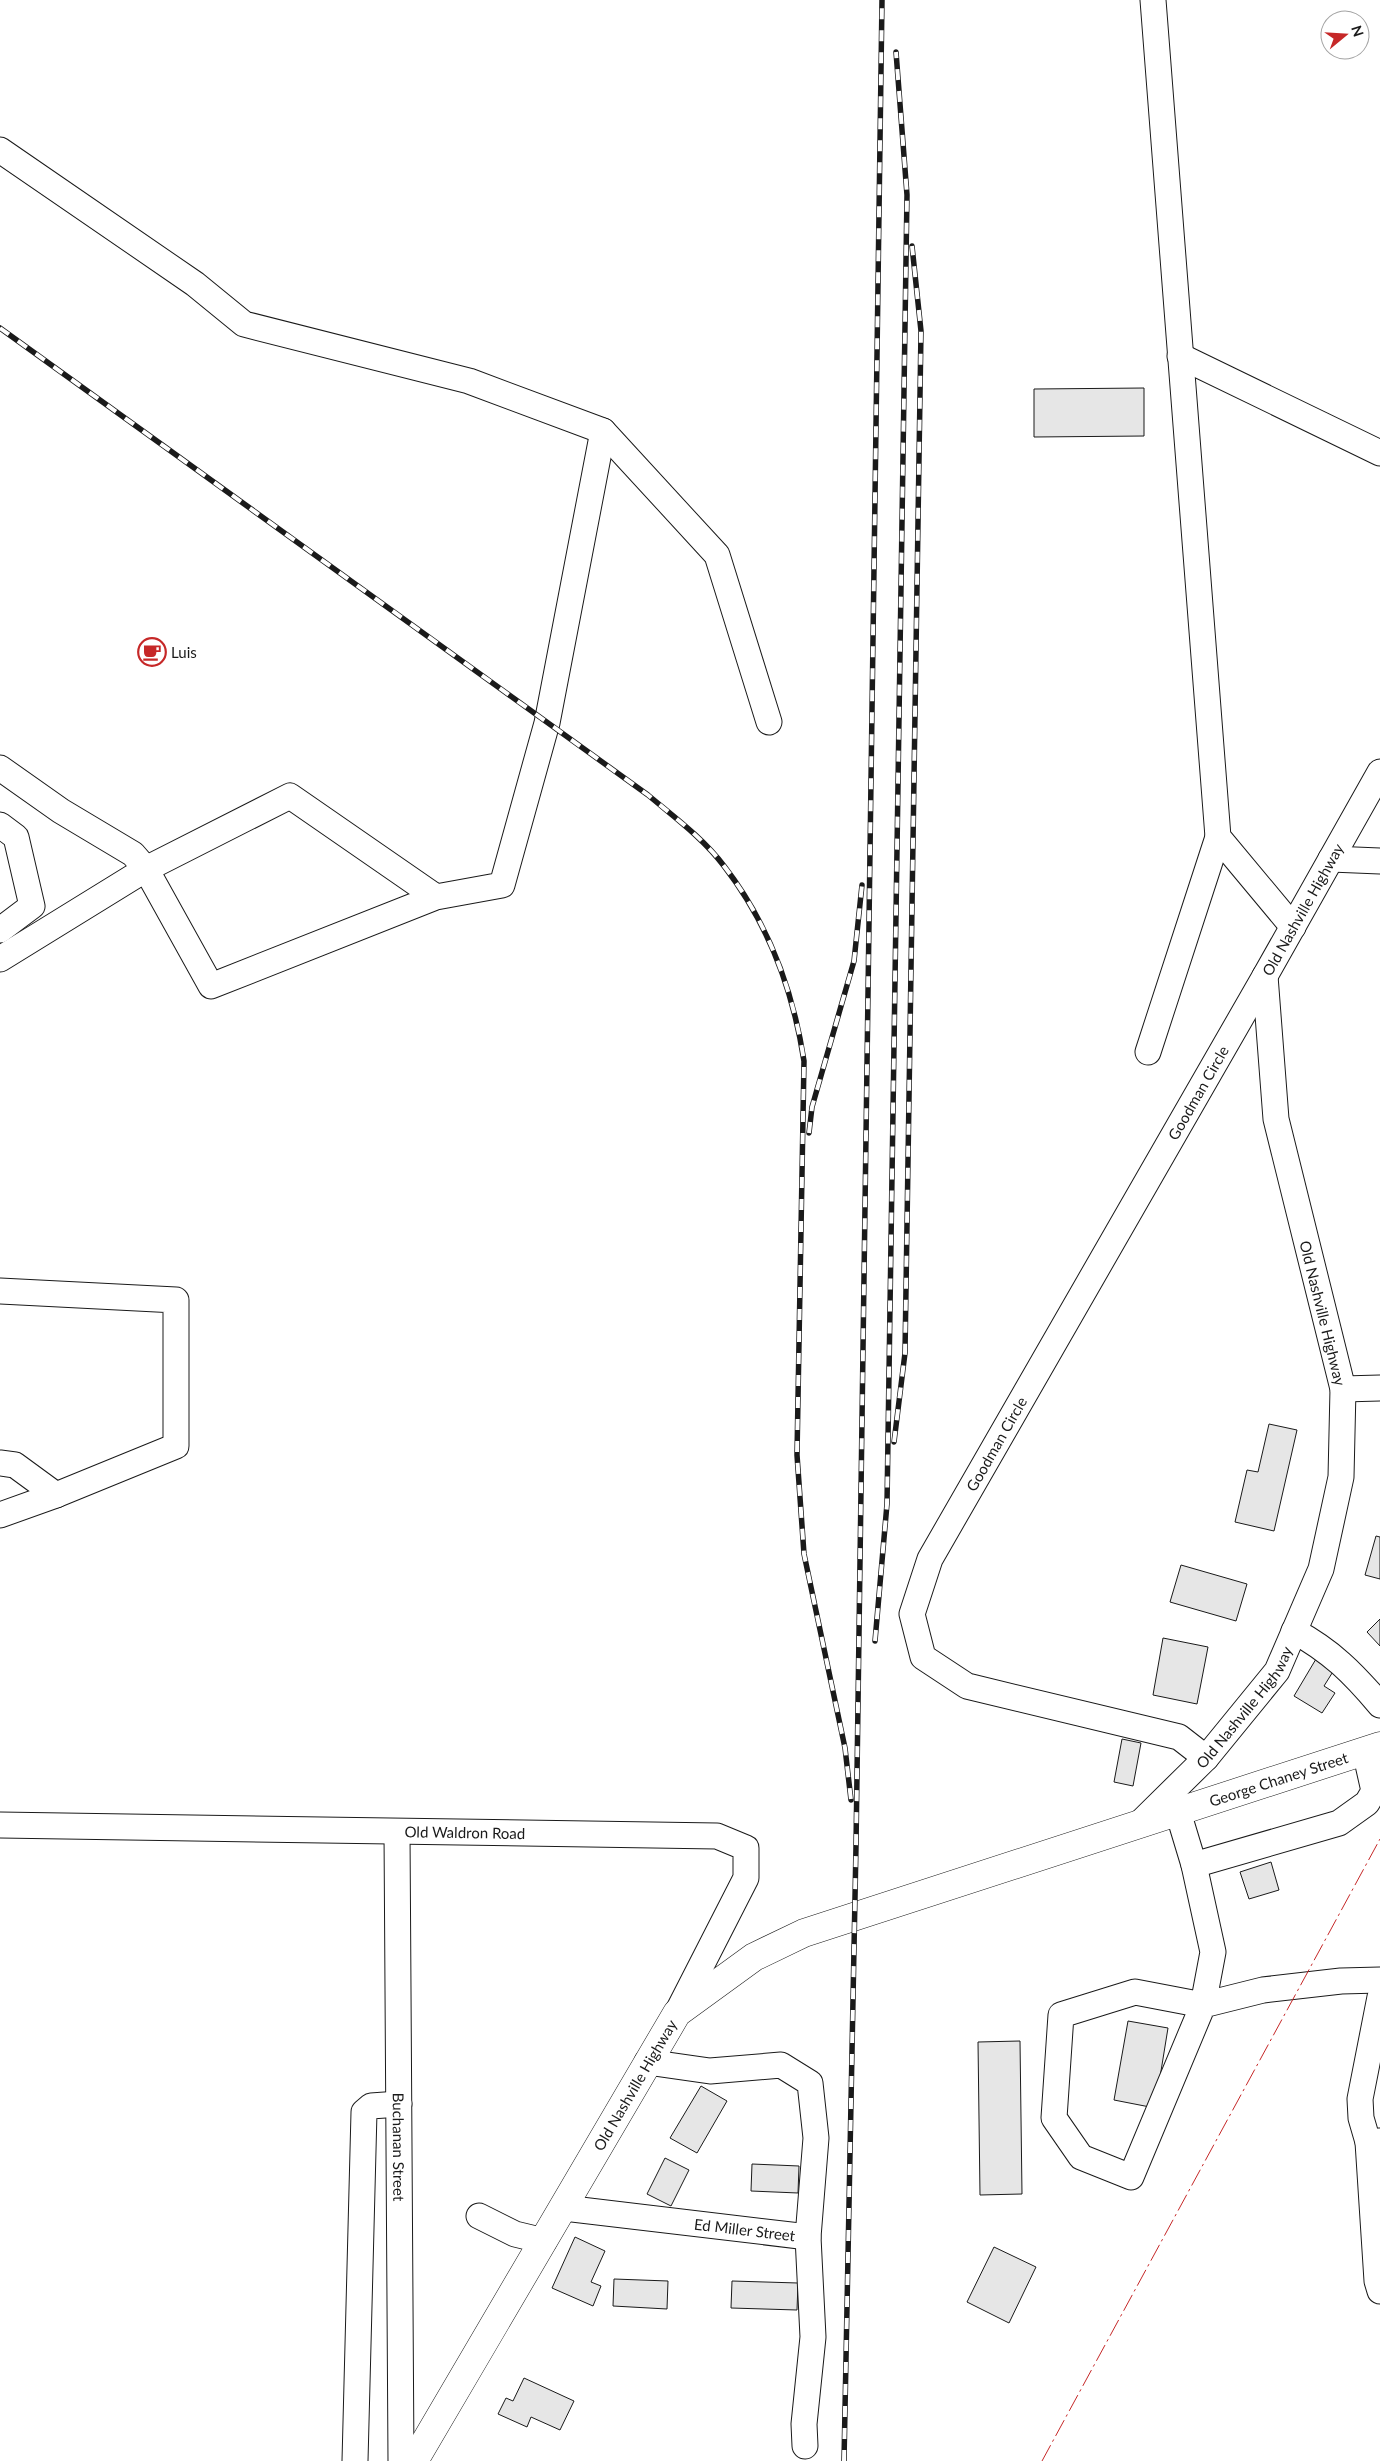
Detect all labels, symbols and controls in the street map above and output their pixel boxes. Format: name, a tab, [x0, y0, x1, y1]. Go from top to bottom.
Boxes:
north arrow	[1320, 10, 1370, 60]
text: N	[1348, 23, 1368, 39]
cafe icon: Luis	[137, 637, 167, 667]
place label: Luis	[171, 643, 197, 661]
street label: Old Nashville Highway	[1258, 840, 1347, 979]
street label: Goodman Circle	[1164, 1042, 1232, 1143]
street label: Old Nashville Highway	[1296, 1239, 1350, 1388]
street label: Goodman Circle	[962, 1393, 1030, 1494]
street label: Old Nashville Highway	[1192, 1643, 1296, 1772]
street label: George Chaney Street	[1207, 1748, 1351, 1810]
street label: Old Waldron Road	[404, 1822, 525, 1842]
street label: Old Nashville Highway	[589, 2016, 680, 2154]
street label: Buchanan Street	[390, 2093, 408, 2202]
street label: Ed Miller Street	[693, 2215, 797, 2244]

